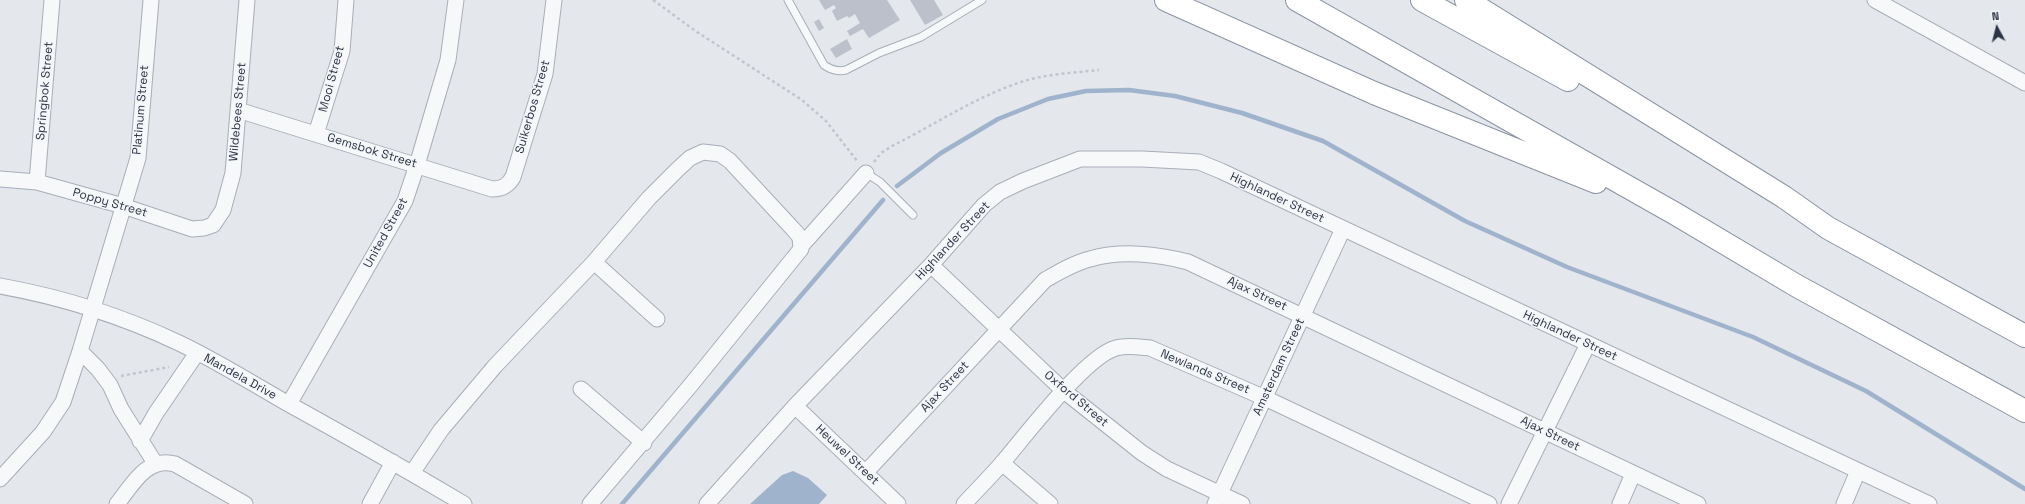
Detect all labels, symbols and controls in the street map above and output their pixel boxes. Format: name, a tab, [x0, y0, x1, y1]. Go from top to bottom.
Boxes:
north arrow	[1977, 8, 2017, 48]
text: N	[1991, 9, 2000, 23]
street label: Springbok Street	[34, 41, 56, 141]
street label: Mooi Street	[316, 44, 348, 114]
street label: Suikerbos Street	[513, 59, 553, 155]
street label: Wildebees Street	[227, 62, 249, 162]
street label: Platinum Street	[130, 65, 152, 155]
street label: Gemsbok Street	[325, 131, 419, 171]
street label: Highlander Street	[1228, 170, 1326, 226]
street label: Poppy Street	[71, 185, 149, 221]
street label: United Street	[361, 195, 411, 271]
street label: Highlander Street	[913, 199, 993, 283]
street label: Ajax Street	[1225, 274, 1289, 314]
street label: Highlander Street	[1521, 308, 1619, 364]
street label: Amsterdam Street	[1250, 316, 1308, 418]
street label: Newlands Street	[1158, 347, 1252, 397]
street label: Mandela Drive	[201, 351, 279, 403]
street label: Ajax Street	[918, 359, 972, 415]
street label: Oxford Street	[1041, 368, 1111, 430]
street label: Ajax Street	[1518, 413, 1582, 455]
street label: Heuwel Street	[812, 422, 882, 488]

